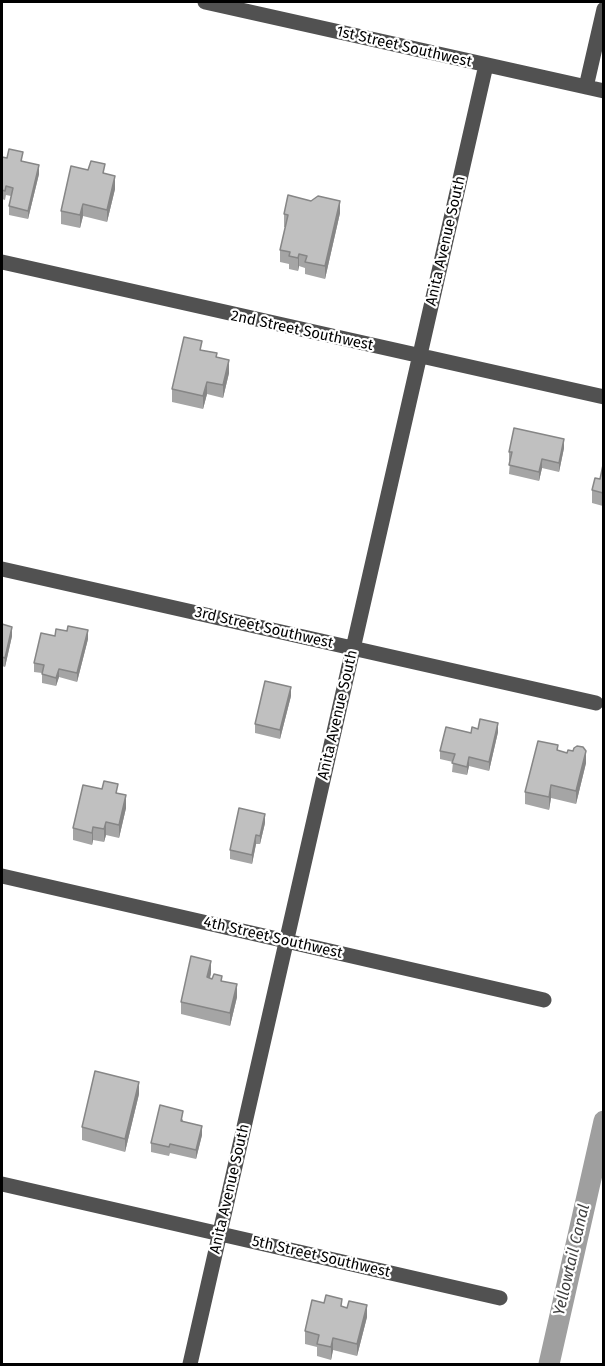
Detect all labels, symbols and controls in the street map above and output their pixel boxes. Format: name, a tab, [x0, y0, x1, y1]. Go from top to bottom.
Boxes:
street label: 1st Street Southwest	[334, 23, 474, 71]
street label: Anita Avenue South	[422, 174, 470, 308]
street label: 2nd Street Southwest	[229, 307, 375, 355]
street label: 3rd Street Southwest	[193, 603, 335, 653]
street label: Anita Avenue South	[314, 648, 362, 782]
street label: 4th Street Southwest	[202, 913, 344, 963]
street label: Anita Avenue South	[206, 1122, 254, 1256]
water label: Yellowtail Canal	[550, 1202, 594, 1318]
street label: 5th Street Southwest	[250, 1232, 392, 1282]

